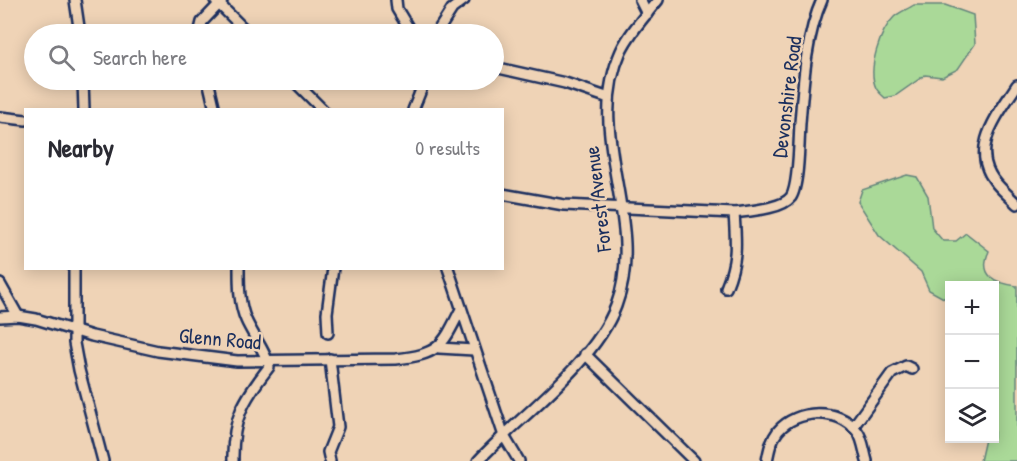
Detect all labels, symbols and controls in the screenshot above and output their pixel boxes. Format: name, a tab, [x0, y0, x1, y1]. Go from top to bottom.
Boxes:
search box	[24, 24, 504, 90]
street label: Devonshire Road	[765, 35, 808, 159]
icon: search	[45, 41, 78, 74]
text: Search here	[93, 42, 187, 72]
text: Nearby	[48, 130, 114, 165]
text: 0 results	[415, 134, 480, 161]
street label: Forest Avenue	[577, 145, 618, 255]
map controls	[945, 281, 999, 443]
button: +	[945, 281, 999, 335]
street label: Glenn Road	[178, 320, 262, 357]
button: −	[945, 335, 999, 389]
button: layers	[945, 389, 999, 443]

